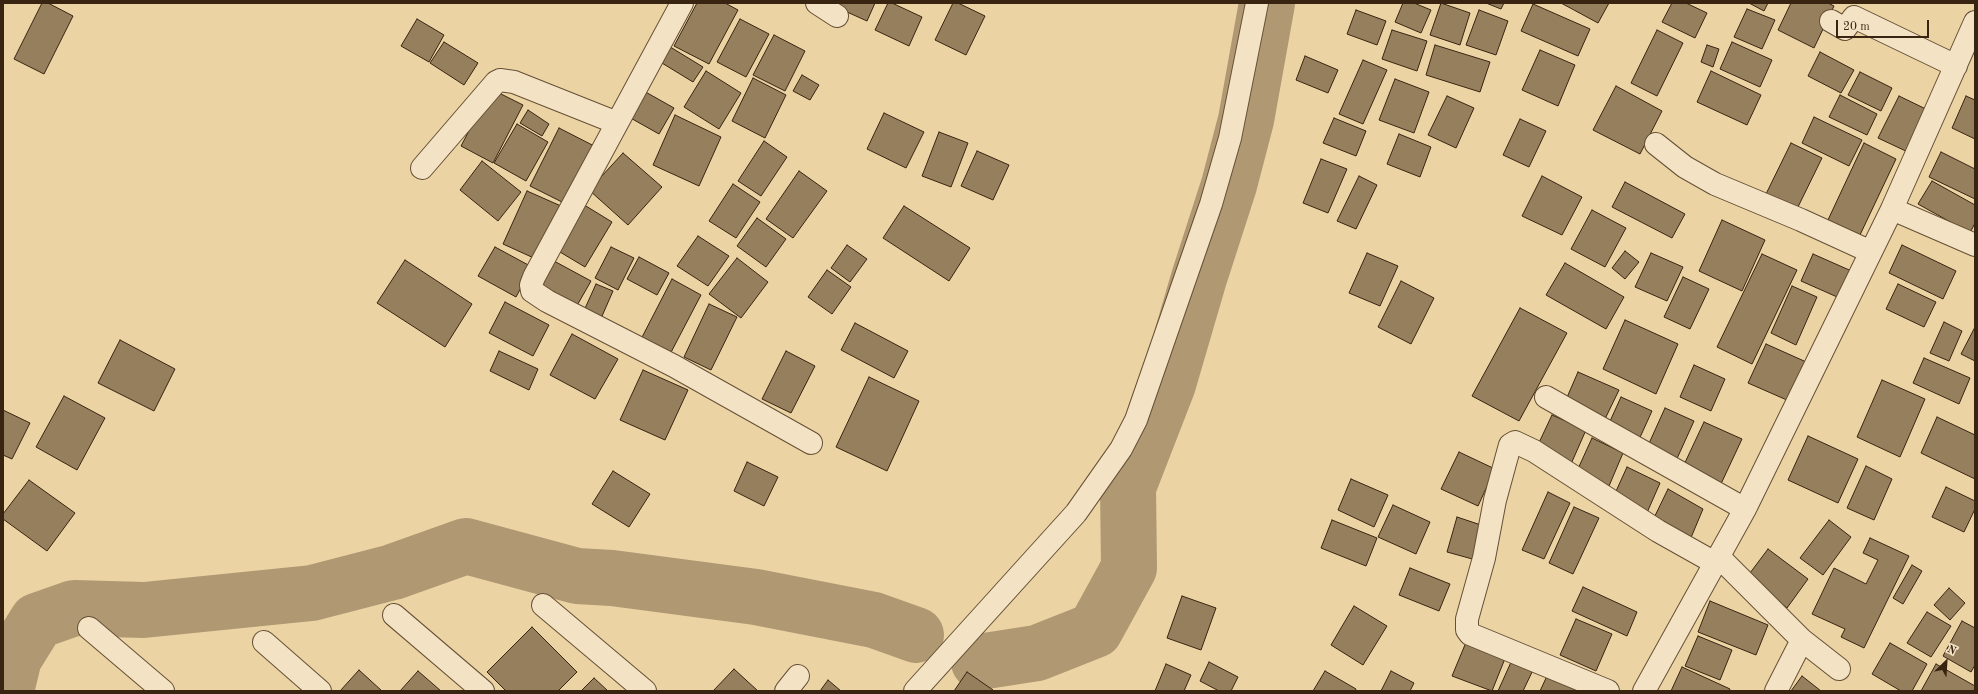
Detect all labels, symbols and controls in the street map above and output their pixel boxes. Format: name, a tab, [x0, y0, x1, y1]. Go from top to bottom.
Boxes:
scale bar	[1838, 12, 1931, 38]
text: 20 m	[1843, 21, 1870, 33]
north arrow	[1926, 642, 1966, 682]
text: N	[1945, 644, 1957, 657]

